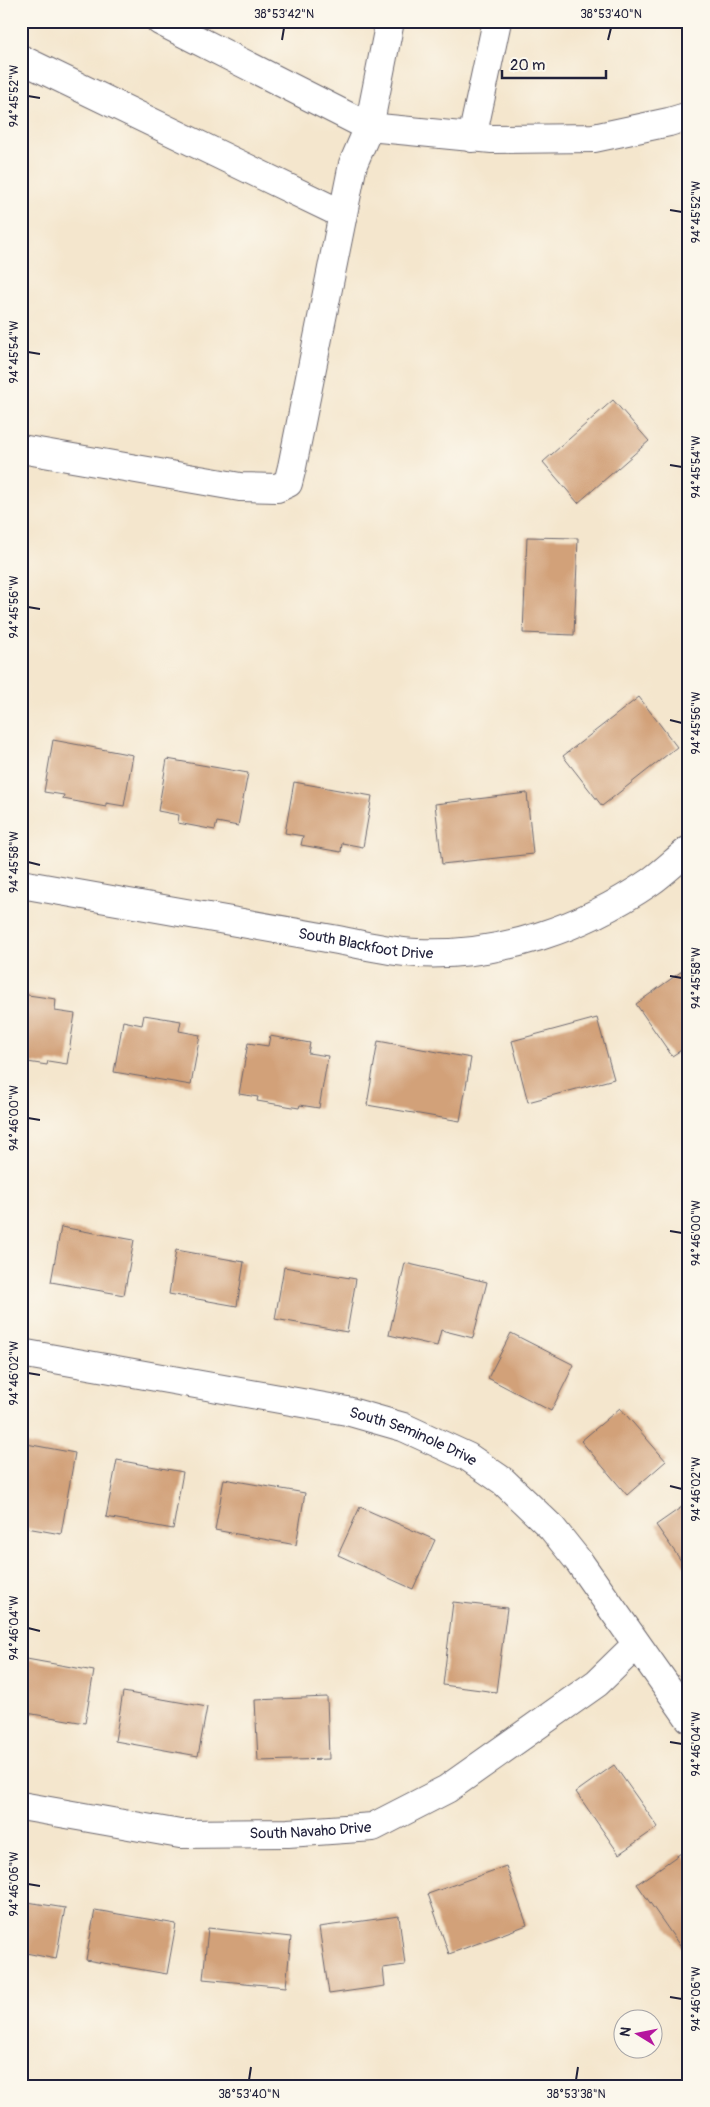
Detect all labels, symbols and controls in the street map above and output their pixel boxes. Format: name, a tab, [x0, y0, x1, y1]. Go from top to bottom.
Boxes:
text: 38°53'42"N	[254, 7, 314, 22]
text: 38°53'40"N	[580, 7, 642, 22]
scale bar	[502, 48, 606, 80]
text: 20 m	[510, 56, 545, 75]
text: 94°45'52"W	[7, 65, 22, 127]
text: 94°45'52"W	[689, 181, 704, 243]
text: 94°45'54"W	[7, 321, 22, 383]
text: 94°45'54"W	[689, 436, 704, 498]
text: 94°45'56"W	[7, 576, 22, 638]
text: 94°45'56"W	[689, 692, 704, 754]
text: 94°45'58"W	[7, 831, 22, 893]
street label: South Blackfoot Drive	[297, 924, 434, 963]
text: 94°45'58"W	[689, 947, 704, 1009]
text: 94°46'00"W	[7, 1085, 22, 1151]
text: 94°46'00"W	[689, 1200, 704, 1266]
text: 94°46'02"W	[7, 1341, 22, 1405]
street label: South Seminole Drive	[347, 1403, 481, 1470]
text: 94°46'02"W	[689, 1457, 704, 1521]
text: 94°46'04"W	[7, 1596, 22, 1661]
text: 94°46'04"W	[689, 1712, 704, 1777]
street label: South Navaho Drive	[249, 1818, 373, 1843]
text: 94°46'06"W	[7, 1851, 22, 1917]
text: 94°46'06"W	[689, 1966, 704, 2032]
north arrow	[612, 2010, 662, 2060]
text: N	[616, 2026, 635, 2038]
text: 38°53'40"N	[218, 2087, 280, 2102]
text: 38°53'38"N	[546, 2087, 606, 2102]

